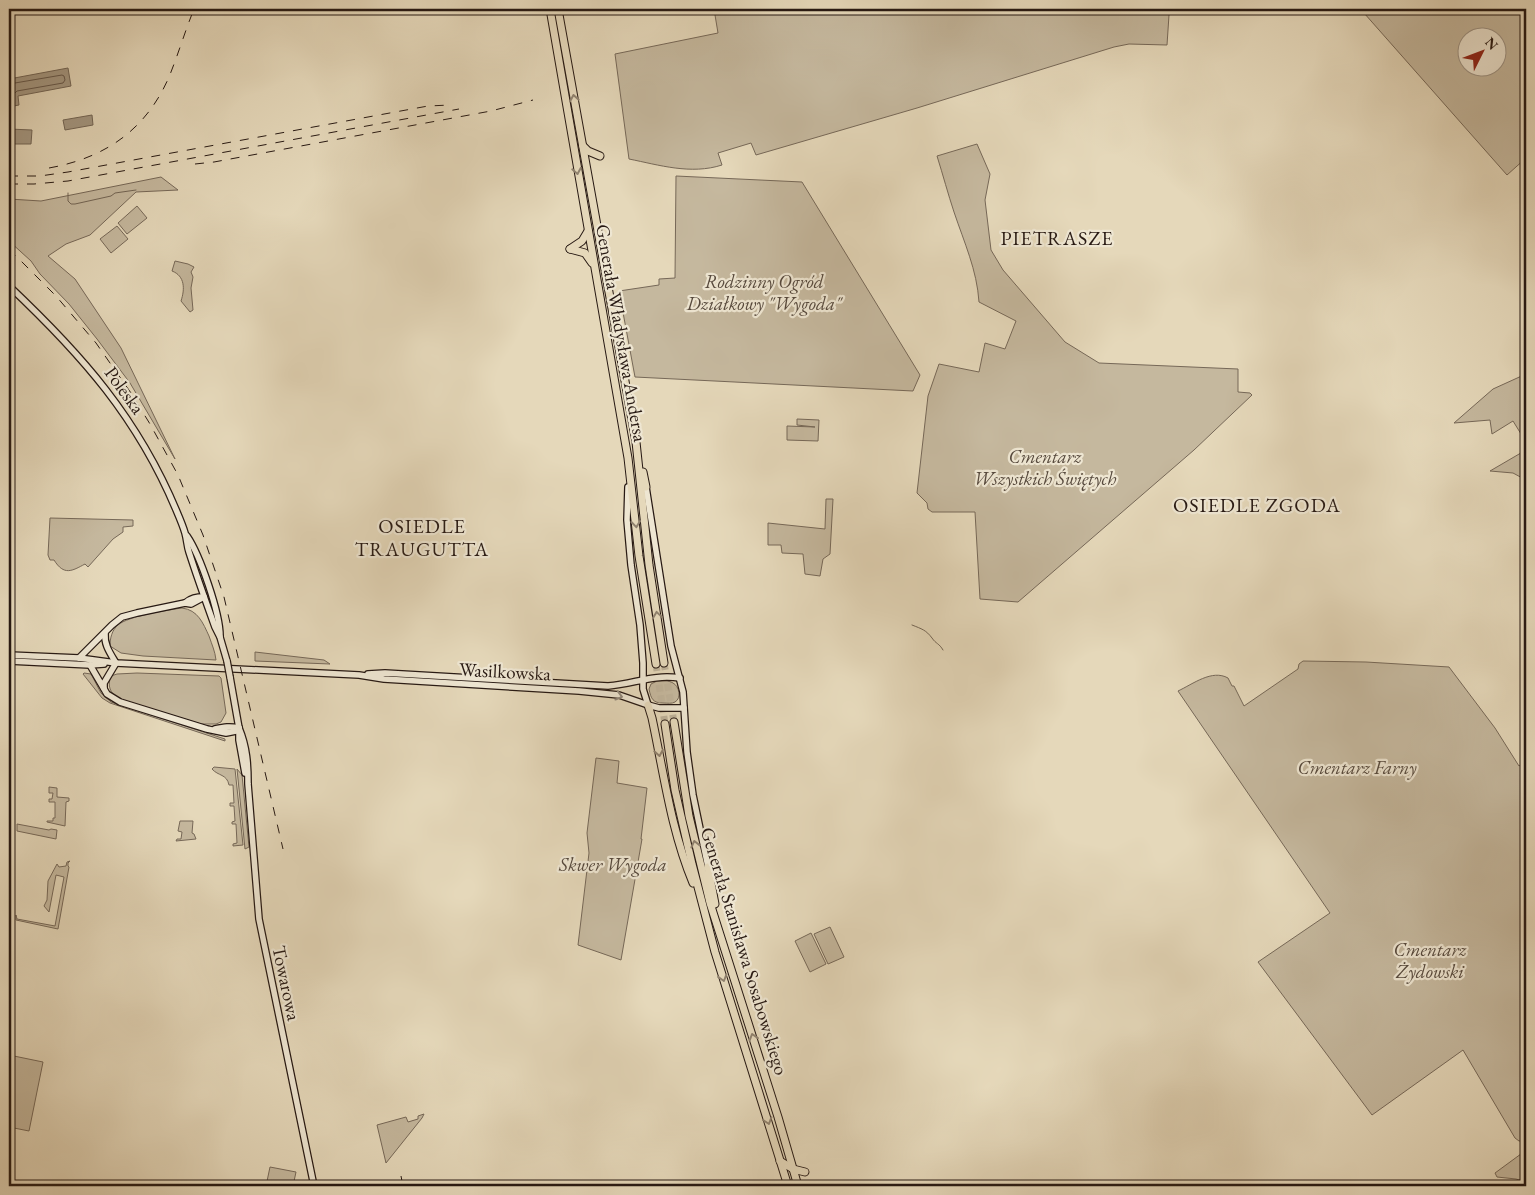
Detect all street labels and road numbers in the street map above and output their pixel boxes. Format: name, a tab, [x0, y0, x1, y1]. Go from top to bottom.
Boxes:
street label: Generała Władysława Andersa	[590, 222, 653, 444]
street label: Poleska	[99, 361, 151, 420]
street label: Wasilkowska	[458, 657, 552, 686]
street label: Generała Stanisława Sosabowskiego	[695, 824, 794, 1078]
street label: Towarowa	[266, 943, 307, 1023]

